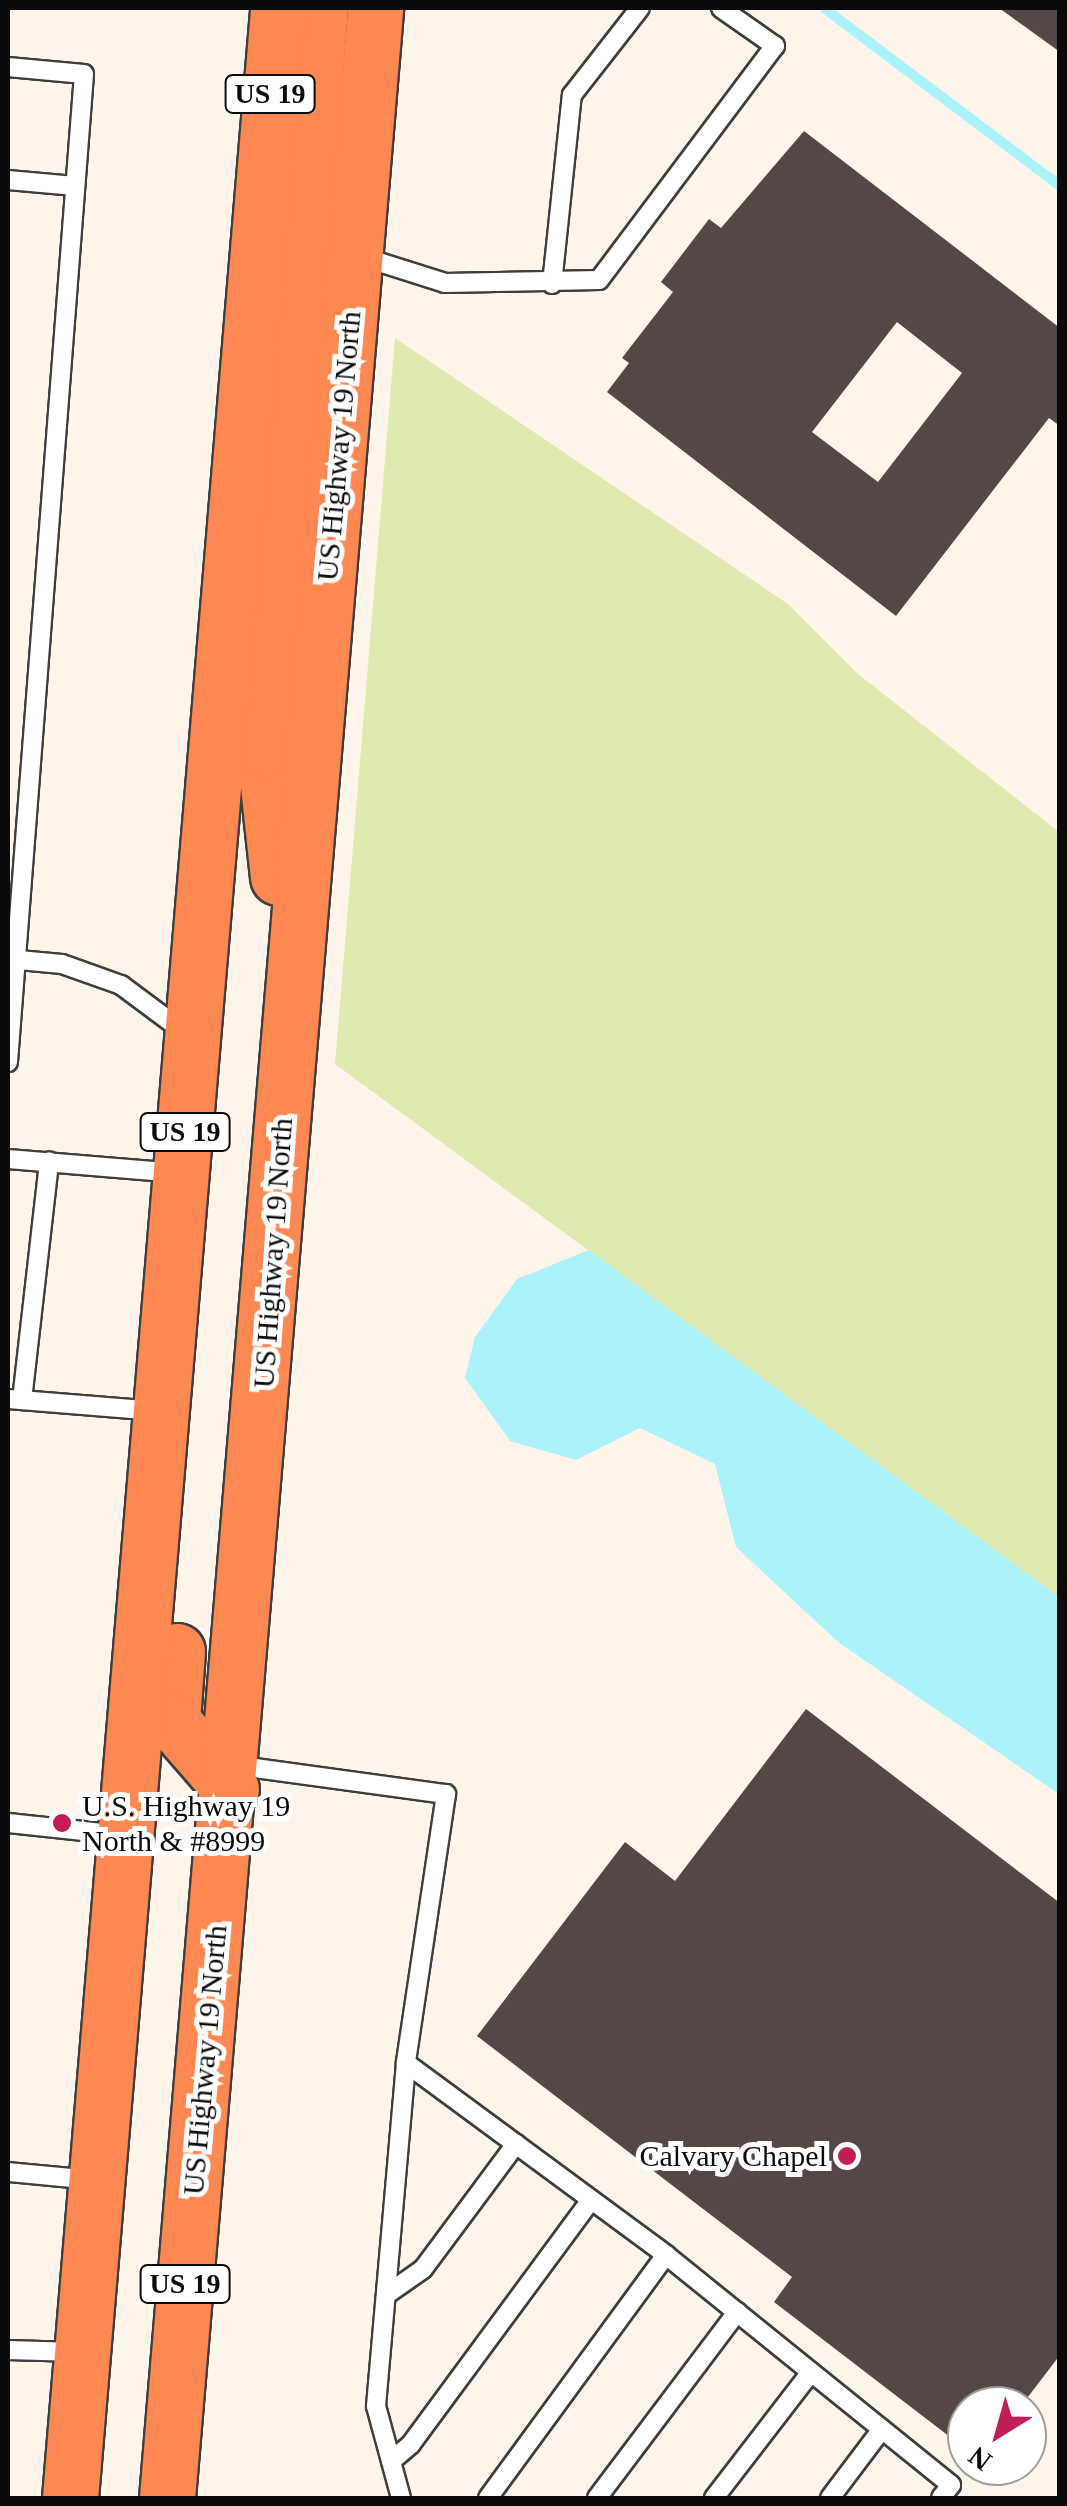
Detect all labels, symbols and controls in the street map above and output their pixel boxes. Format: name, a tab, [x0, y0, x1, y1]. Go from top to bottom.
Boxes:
road number: US 19	[222, 71, 318, 117]
street label: US Highway 19 North	[309, 310, 369, 582]
road number: US 19	[138, 1109, 232, 1155]
street label: US Highway 19 North	[246, 1117, 300, 1389]
place label: U.S. Highway 19 North & #8999	[82, 1788, 290, 1858]
marker: U.S. Highway 19 North & #8999	[51, 1812, 73, 1834]
street label: US Highway 19 North	[175, 1924, 235, 2196]
place label: Calvary Chapel	[640, 2138, 827, 2174]
marker: Calvary Chapel	[836, 2145, 858, 2167]
road number: US 19	[138, 2261, 232, 2307]
north arrow	[947, 2386, 1047, 2486]
text: N	[962, 2440, 997, 2477]

